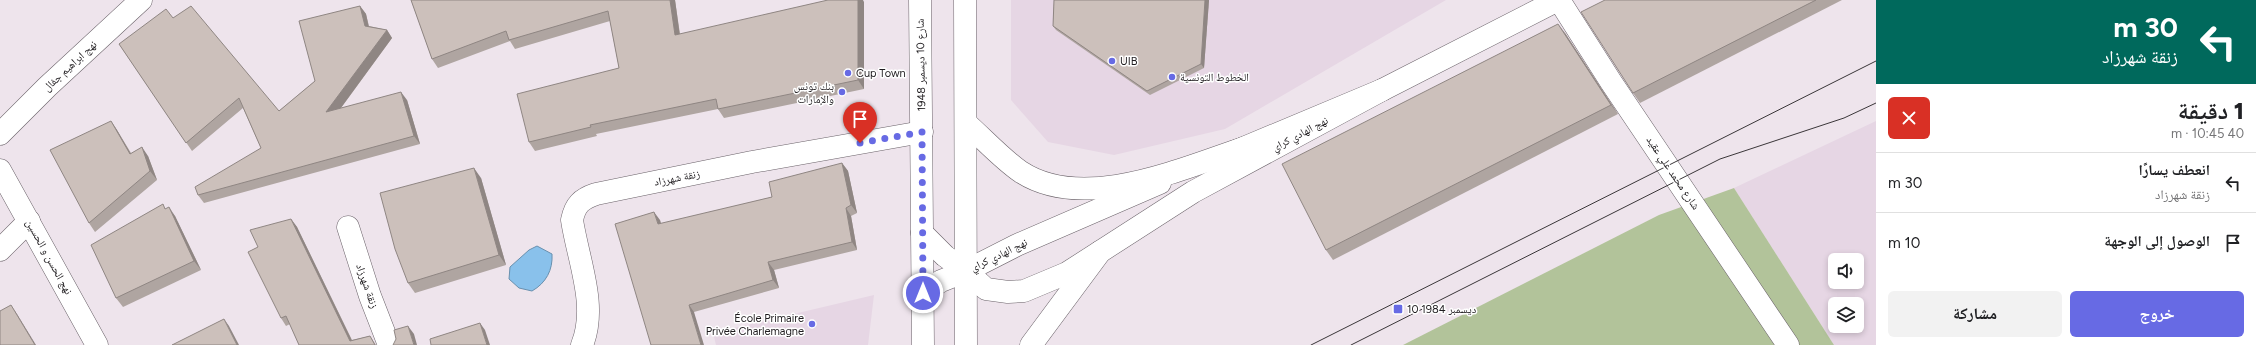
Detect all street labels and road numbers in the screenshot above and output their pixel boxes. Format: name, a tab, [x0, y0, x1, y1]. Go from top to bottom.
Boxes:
street label: شارع 10 ديسمبر 1948	[914, 18, 928, 112]
street label: نهج ابراهيم جفال	[40, 38, 100, 95]
street label: نهج الهادي كراي	[1270, 114, 1331, 156]
street label: شارع محمد علي عقيد	[1642, 134, 1702, 213]
street label: زنقة شهرزاد	[653, 167, 701, 189]
street label: نهج الحسن و الحسين	[23, 217, 75, 297]
street label: نهج الهادي كراي	[968, 236, 1030, 276]
street label: زنقة شهرزاد	[353, 262, 381, 310]

